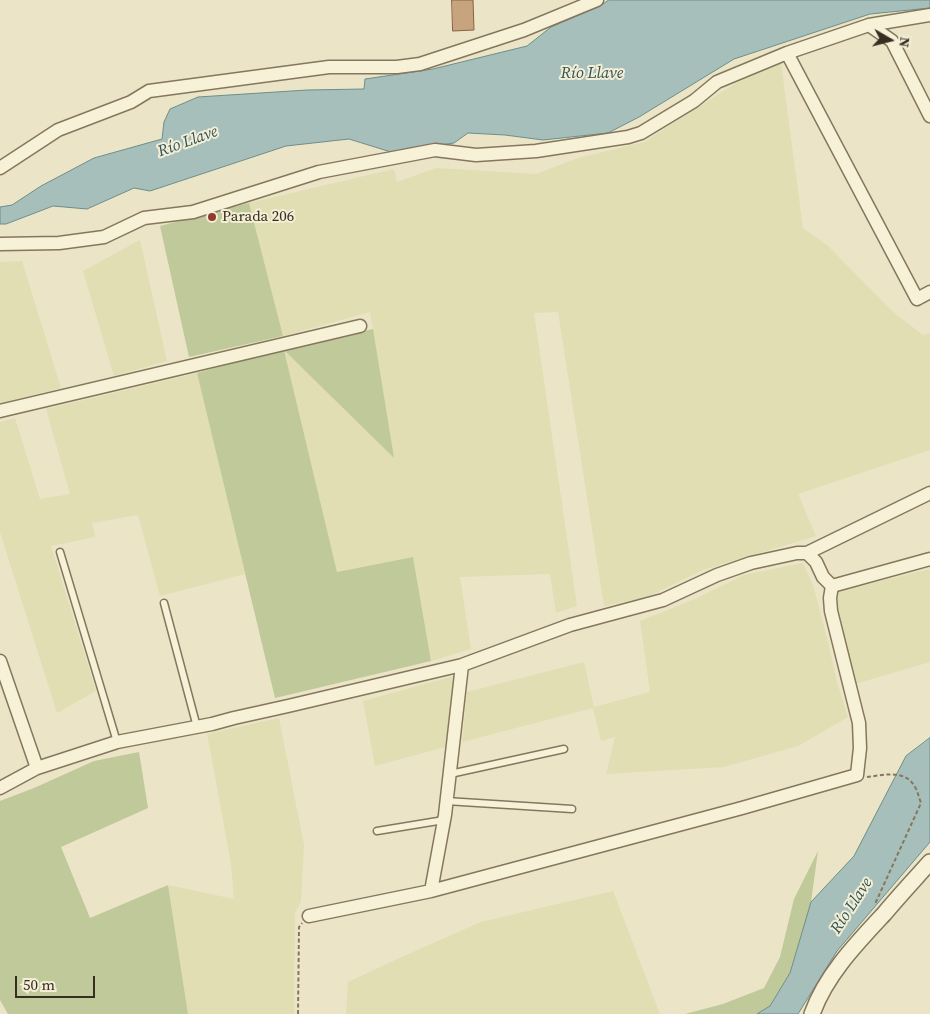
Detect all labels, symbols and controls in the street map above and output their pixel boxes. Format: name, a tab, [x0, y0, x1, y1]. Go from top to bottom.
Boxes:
north arrow	[865, 15, 915, 65]
text: N	[894, 36, 915, 49]
water label: Río Llave	[561, 64, 623, 84]
water label: Río Llave	[155, 122, 221, 162]
place label: Parada 206	[222, 208, 294, 226]
marker: Parada 206	[206, 211, 218, 223]
water label: Río Llave	[827, 875, 877, 937]
scale bar	[18, 966, 98, 998]
text: 50 m	[23, 974, 55, 995]

